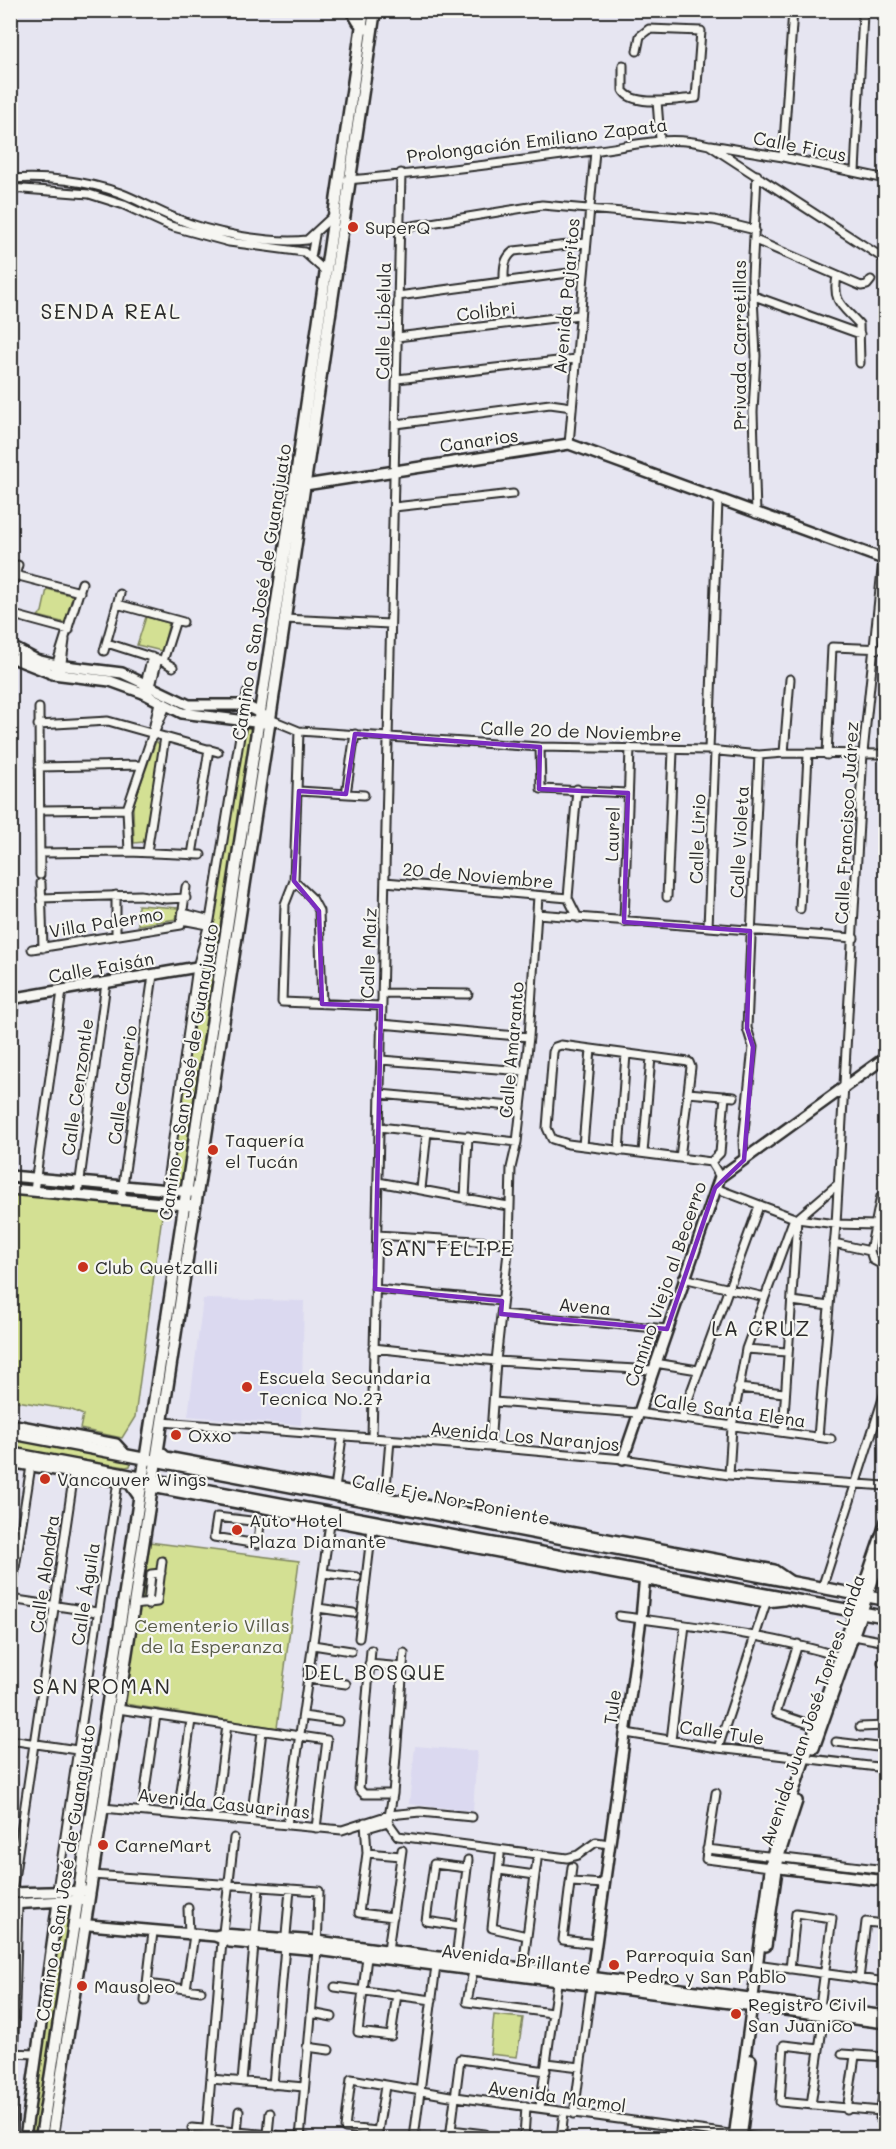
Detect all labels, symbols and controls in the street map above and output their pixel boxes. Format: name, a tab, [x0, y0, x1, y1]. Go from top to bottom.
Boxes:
street label: Prolongación Emiliano Zapata	[405, 112, 669, 168]
street label: Calle Ficus	[751, 125, 849, 167]
place label: SuperQ	[365, 215, 430, 239]
street label: Avenida Pajaritos	[547, 217, 585, 375]
marker: SuperQ	[346, 220, 360, 234]
street label: Privada Carretillas	[727, 260, 751, 430]
street label: Calle Libélula	[370, 262, 396, 380]
street label: Colibri	[455, 295, 517, 327]
district label: SENDA REAL	[40, 297, 182, 324]
street label: Canarios	[438, 423, 520, 457]
street label: Camino a San José de Guanajuato	[226, 442, 296, 742]
street label: Calle 20 de Noviembre	[480, 715, 682, 747]
street label: Calle Francisco Juárez	[829, 721, 863, 925]
street label: Calle Violeta	[724, 785, 754, 899]
street label: Calle Lirio	[683, 793, 711, 884]
street label: Laurel	[599, 806, 625, 862]
street label: 20 de Noviembre	[402, 856, 554, 894]
street label: Villa Palermo	[47, 901, 165, 943]
street label: Calle Maíz	[354, 907, 382, 999]
street label: Camino a San José de Guanajuato	[153, 922, 223, 1222]
street label: Calle Faisán	[46, 946, 156, 988]
street label: Calle Amaranto	[493, 980, 529, 1119]
street label: Calle Cenzontle	[55, 1017, 99, 1157]
street label: Calle Canario	[102, 1023, 142, 1146]
place label: Taquería el Tucán	[225, 1128, 305, 1173]
marker: Taquería el Tucán	[206, 1143, 220, 1157]
street label: Camino Viejo al Becerro	[619, 1178, 711, 1390]
district label: SAN FELIPE	[382, 1234, 514, 1261]
place label: Club Quetzalli	[95, 1255, 218, 1279]
marker: Club Quetzalli	[76, 1260, 90, 1274]
street label: Avena	[558, 1292, 612, 1320]
district label: LA CRUZ	[711, 1314, 811, 1341]
place label: Escuela Secundaria Tecnica No.27	[259, 1365, 431, 1410]
marker: Escuela Secundaria Tecnica No.27	[240, 1380, 254, 1394]
street label: Calle Santa Elena	[652, 1387, 808, 1433]
street label: Avenida Los Naranjos	[429, 1416, 621, 1456]
place label: Oxxo	[188, 1423, 232, 1447]
marker: Oxxo	[169, 1428, 183, 1442]
place label: Vancouver Wings	[57, 1467, 207, 1491]
street label: Calle Eje Nor-Poniente	[350, 1468, 552, 1530]
marker: Vancouver Wings	[38, 1472, 52, 1486]
place label: Auto Hotel Plaza Diamante	[249, 1508, 386, 1553]
street label: Calle Alondra	[24, 1513, 64, 1635]
marker: Auto Hotel Plaza Diamante	[230, 1523, 244, 1537]
street label: Calle Águila	[65, 1541, 105, 1647]
street label: Avenida Juan José Torres Landa	[754, 1571, 870, 1849]
park label: Cementerio Villas de la Esperanza	[134, 1613, 290, 1658]
district label: DEL BOSQUE	[303, 1658, 447, 1685]
district label: SAN ROMAN	[33, 1672, 171, 1699]
street label: Tule	[598, 1688, 626, 1726]
street label: Calle Tule	[678, 1714, 766, 1750]
street label: Camino a San José de Guanajuato	[30, 1723, 100, 2023]
street label: Avenida Casuarinas	[136, 1782, 312, 1824]
place label: CarneMart	[115, 1833, 212, 1857]
marker: CarneMart	[96, 1838, 110, 1852]
street label: Avenida Brillante	[440, 1938, 592, 1980]
place label: Parroquia San Pedro y San Pablo	[626, 1943, 786, 1988]
marker: Parroquia San Pedro y San Pablo	[607, 1958, 621, 1972]
place label: Mausoleo	[94, 1974, 175, 1998]
marker: Mausoleo	[75, 1979, 89, 1993]
place label: Registro Civil San Juanico	[748, 1992, 867, 2037]
marker: Registro Civil San Juanico	[729, 2007, 743, 2021]
street label: Avenida Marmol	[486, 2074, 628, 2118]

